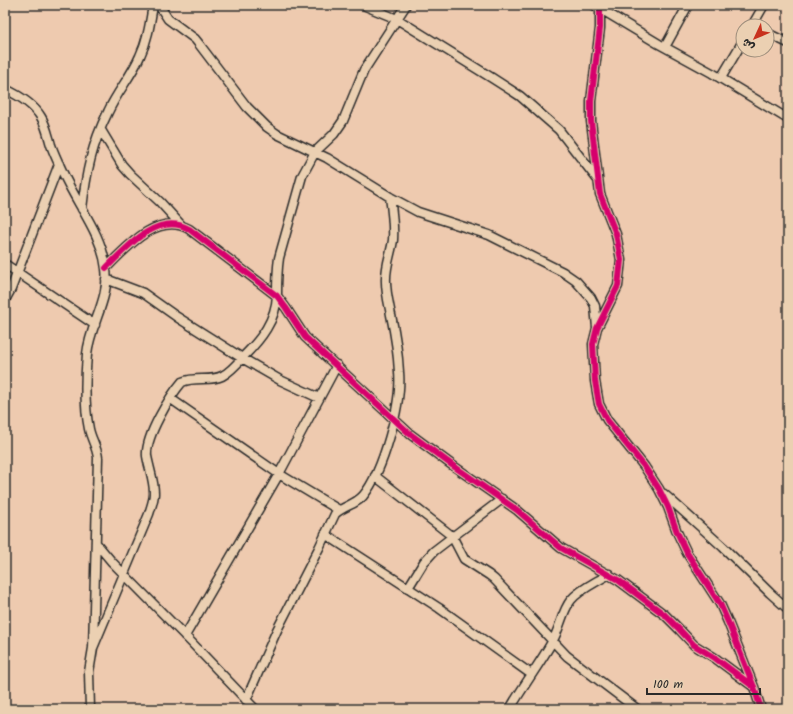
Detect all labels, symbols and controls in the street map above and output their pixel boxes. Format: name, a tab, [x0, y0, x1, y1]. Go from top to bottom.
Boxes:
north arrow	[735, 18, 775, 58]
text: ش	[738, 34, 759, 55]
scale bar	[647, 670, 760, 696]
text: 100 m	[653, 675, 684, 694]

